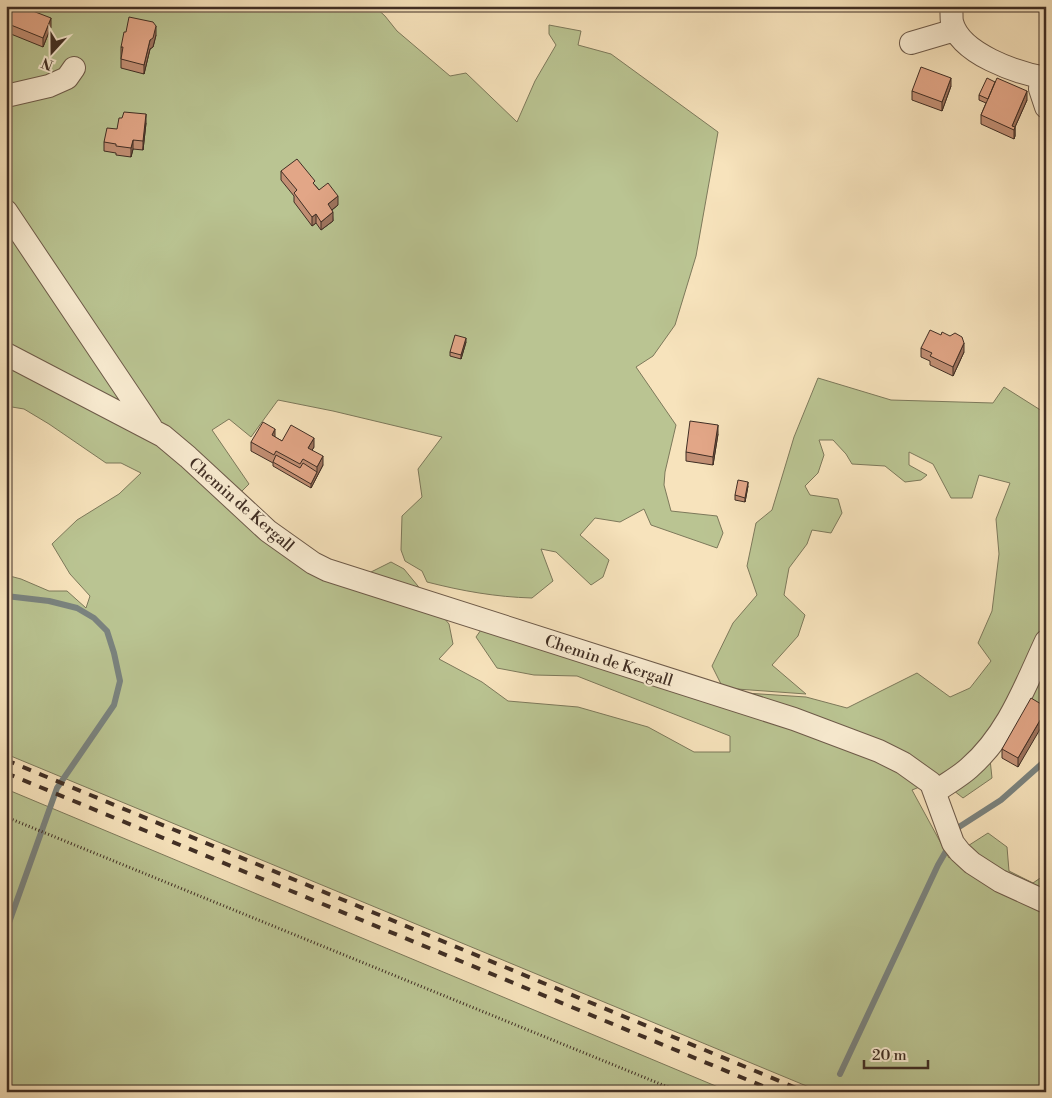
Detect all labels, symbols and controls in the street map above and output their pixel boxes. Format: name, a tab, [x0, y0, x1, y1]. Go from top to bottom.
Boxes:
north arrow	[28, 28, 78, 78]
text: N	[39, 53, 56, 74]
street label: Chemin de Kergall	[184, 453, 298, 556]
street label: Chemin de Kergall	[542, 631, 676, 691]
scale bar	[864, 1038, 928, 1070]
text: 20 m	[872, 1046, 907, 1065]

